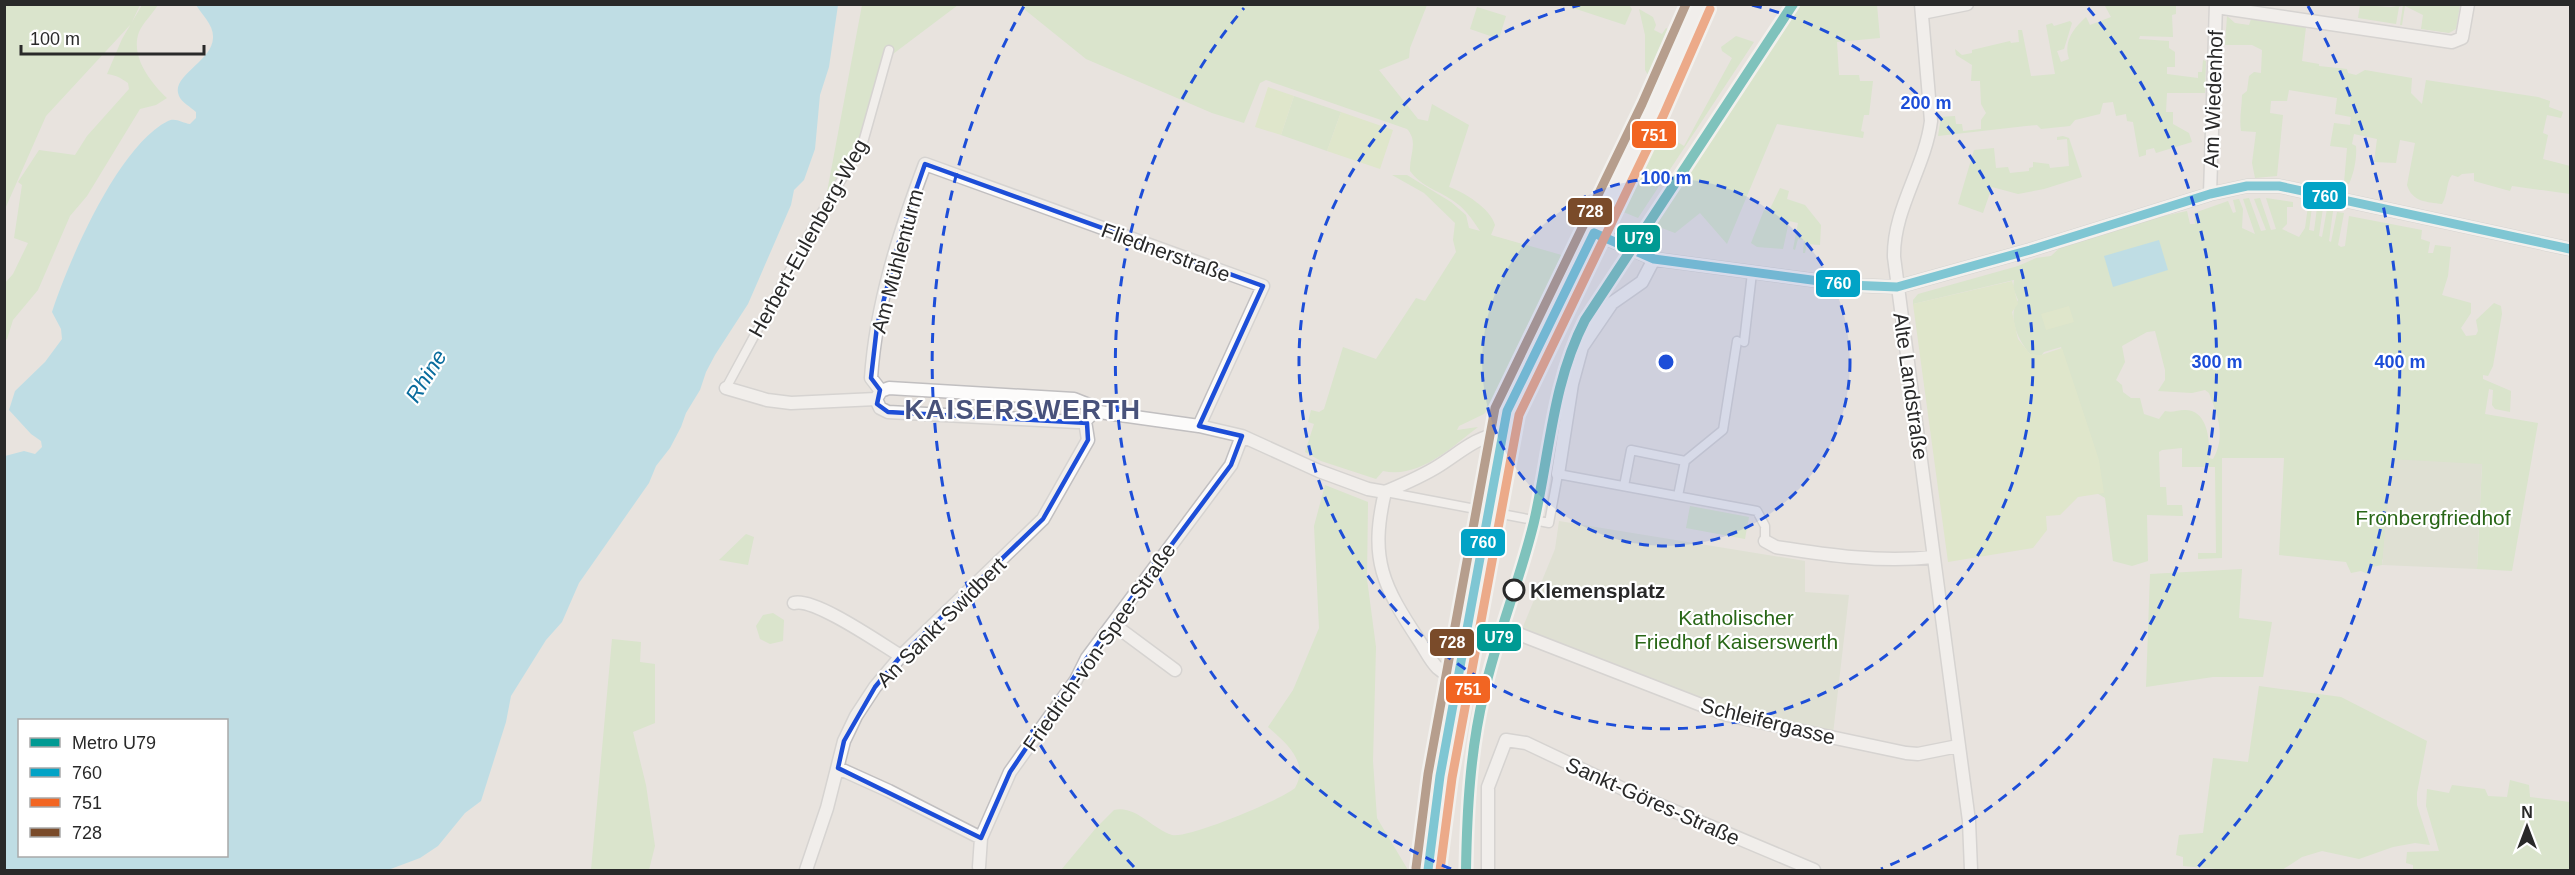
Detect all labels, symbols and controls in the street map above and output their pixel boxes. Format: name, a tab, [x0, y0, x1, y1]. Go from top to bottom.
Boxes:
scale bar	[21, 18, 204, 56]
text: 100 m	[30, 29, 80, 49]
street label: Am Wiedenhof	[2199, 30, 2227, 168]
text: 200 m	[1900, 93, 1952, 113]
line badge: 751	[1631, 120, 1677, 149]
text: 751	[1641, 127, 1667, 144]
street label: Herbert-Eulenberg-Weg	[744, 135, 872, 341]
text: 100 m	[1640, 168, 1692, 188]
line badge: 760	[2302, 181, 2347, 210]
street label: Am Mühlenturm	[867, 186, 927, 336]
text: 760	[2312, 188, 2338, 205]
line badge: 728	[1567, 197, 1613, 226]
text: 728	[1577, 203, 1603, 220]
street label: Fliednerstraße	[1098, 218, 1234, 286]
line badge: U79	[1616, 224, 1661, 253]
text: U79	[1624, 230, 1654, 247]
line badge: 760	[1815, 269, 1861, 298]
text: 760	[1825, 275, 1851, 292]
street label: Alte Landstraße	[1889, 311, 1933, 461]
water label: Rhine	[400, 345, 452, 407]
centre of rings	[1656, 352, 1676, 372]
text: 300 m	[2191, 352, 2243, 372]
text: 400 m	[2374, 352, 2426, 372]
district label: KAISERSWERTH	[904, 395, 1142, 425]
park label: Fronbergfriedhof	[2355, 506, 2511, 529]
line badge: 760	[1460, 528, 1506, 557]
text: 760	[1470, 534, 1496, 551]
street label: Friedrich-von-Spee-Straße	[1018, 539, 1180, 755]
street label: An Sankt Swidbert	[872, 553, 1010, 691]
marker: Klemensplatz	[1503, 579, 1525, 601]
place label: Klemensplatz	[1530, 579, 1665, 602]
park label: Katholischer Friedhof Kaiserswerth	[1634, 606, 1838, 653]
line badge: U79	[1476, 623, 1522, 652]
line badge: 728	[1429, 628, 1475, 657]
text: U79	[1484, 629, 1514, 646]
text: 728	[1439, 634, 1465, 651]
line badge: 751	[1445, 675, 1491, 704]
text: 751	[1455, 681, 1481, 698]
street label: Schleifergasse	[1698, 693, 1838, 749]
legend	[18, 719, 228, 857]
text: Metro U79	[72, 733, 156, 753]
street label: Sankt-Göres-Straße	[1562, 752, 1744, 850]
text: 760	[72, 763, 102, 783]
text: 751	[72, 793, 102, 813]
north arrow	[2497, 797, 2557, 857]
text: N	[2521, 804, 2533, 821]
text: 728	[72, 823, 102, 843]

